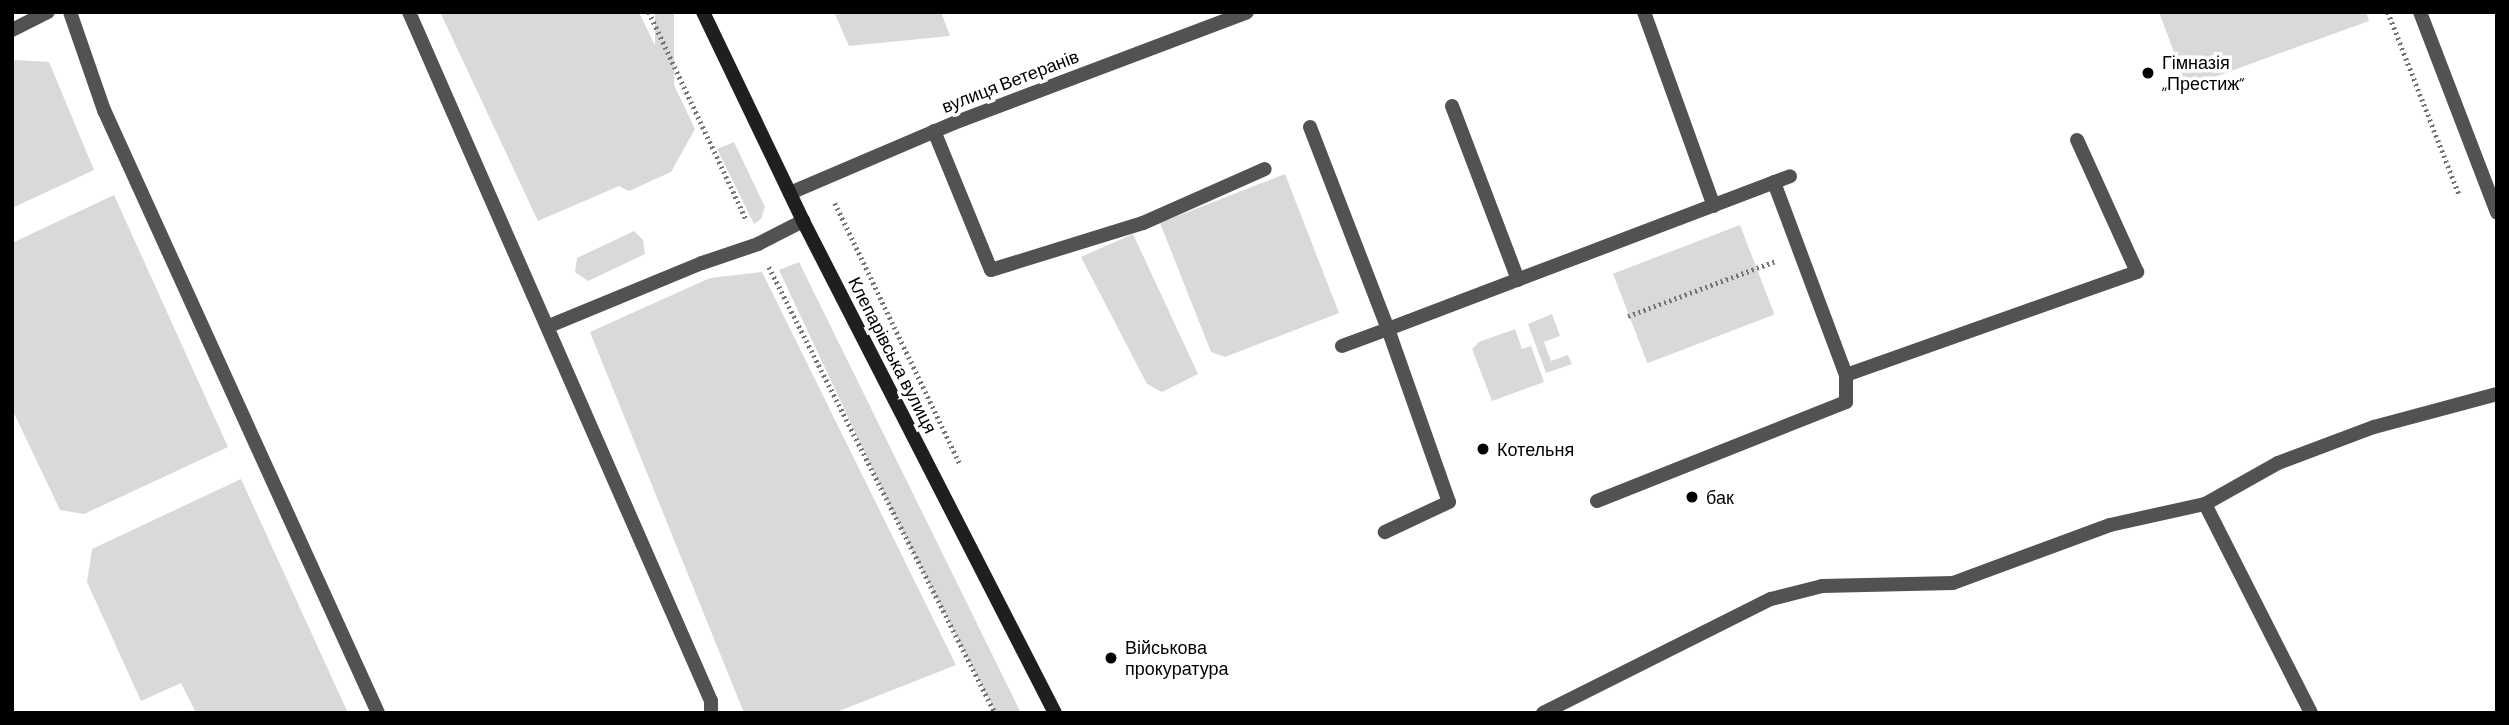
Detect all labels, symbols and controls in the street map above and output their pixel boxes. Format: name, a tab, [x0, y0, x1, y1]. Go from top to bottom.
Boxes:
street label: вулиця Ветеранів	[938, 45, 1082, 117]
place label: Гімназія „Престиж“	[2162, 52, 2244, 94]
marker: Гімназія „Престиж“	[2140, 65, 2156, 81]
street label: Клепарівська вулиця	[844, 273, 942, 437]
place label: Котельня	[1497, 438, 1574, 460]
marker: Котельня	[1475, 441, 1491, 457]
place label: бак	[1706, 486, 1734, 508]
marker: бак	[1684, 489, 1700, 505]
place label: Військова прокуратура	[1125, 637, 1229, 680]
marker: Військова прокуратура	[1103, 650, 1119, 666]

